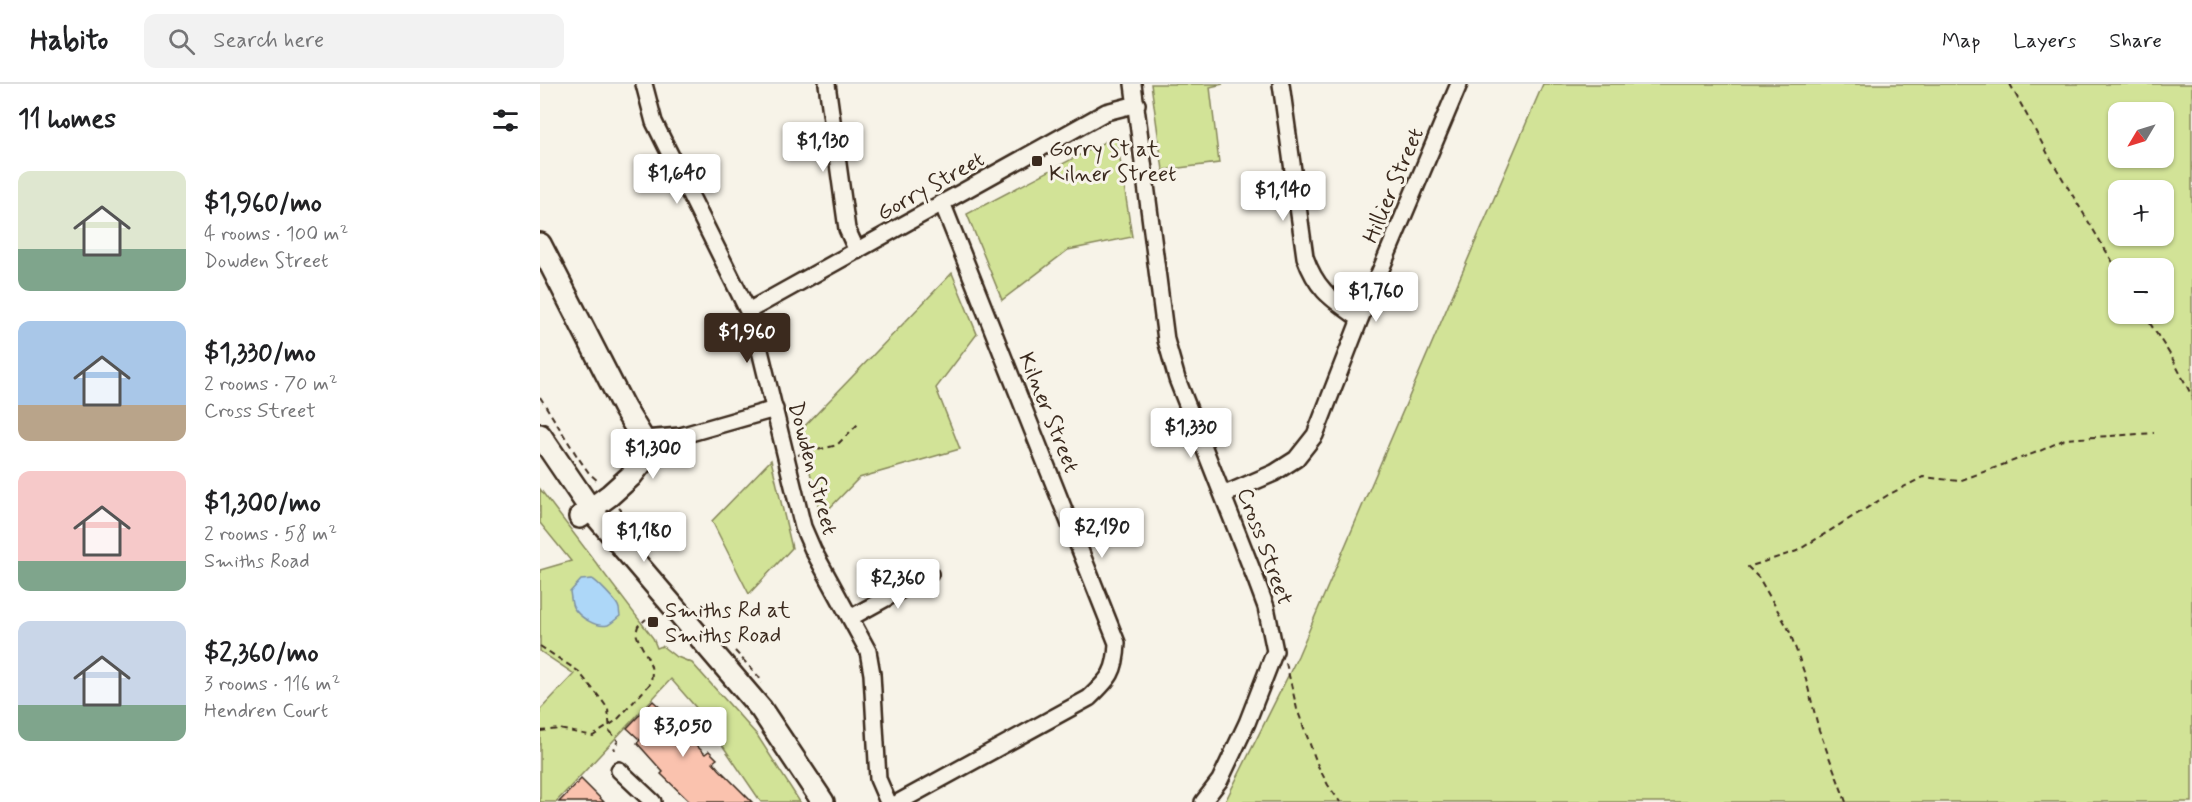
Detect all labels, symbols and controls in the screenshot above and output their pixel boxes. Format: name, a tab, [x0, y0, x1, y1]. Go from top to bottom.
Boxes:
search box	[144, 14, 564, 68]
text: Habito	[30, 23, 108, 60]
icon: search	[165, 25, 198, 58]
text: Search here	[213, 27, 324, 55]
text: Map	[1942, 27, 1980, 55]
text: Layers	[2013, 27, 2076, 55]
text: Share	[2109, 27, 2162, 55]
north arrow	[2108, 102, 2174, 168]
map controls	[2108, 102, 2174, 324]
text: 11 homes	[18, 103, 116, 137]
icon: filters	[489, 104, 522, 137]
pin: $1,130	[774, 122, 872, 173]
street label: Hillier Street	[1357, 124, 1431, 248]
text: $1,130	[797, 128, 849, 155]
place label: Gorry St at Kilner Street	[1049, 136, 1176, 189]
street label: Gorry Street	[872, 146, 990, 228]
pin: $1,640	[628, 154, 726, 205]
marker: Gorry St at Kilner Street	[1030, 154, 1044, 168]
text: $1,640	[647, 160, 707, 187]
pin: $1,140	[1234, 171, 1332, 222]
text: $1,140	[1255, 177, 1311, 204]
button: +	[2108, 180, 2174, 246]
text: $1,960/mo	[204, 187, 322, 221]
icon: home	[66, 195, 138, 267]
text: 4 rooms · 100 m²	[204, 221, 348, 248]
text: Dowden Street	[204, 248, 329, 275]
button: −	[2108, 258, 2174, 324]
pin: $1,760	[1327, 272, 1425, 323]
text: $1,760	[1348, 278, 1404, 305]
pin: $1,960	[698, 313, 796, 364]
text: $1,960	[718, 319, 776, 346]
text: $1,330/mo	[204, 337, 316, 371]
icon: home	[66, 345, 138, 417]
street label: Kilner Street	[1011, 348, 1085, 477]
text: 2 rooms · 70 m²	[204, 371, 338, 398]
text: Cross Street	[204, 398, 316, 425]
street label: Dowden Street	[781, 399, 843, 538]
pin: $1,330	[1142, 408, 1240, 459]
text: $1,330	[1165, 414, 1217, 441]
pin: $1,300	[604, 429, 702, 480]
text: $1,300	[625, 435, 681, 462]
street label: Cross Street	[1230, 484, 1298, 609]
text: $1,300/mo	[204, 487, 321, 521]
icon: home	[66, 495, 138, 567]
pin: $2,190	[1053, 508, 1151, 559]
pin: $1,180	[595, 512, 693, 563]
text: $2,190	[1074, 514, 1130, 541]
text: $1,180	[616, 518, 672, 545]
text: 2 rooms · 58 m²	[204, 521, 337, 548]
text: Smiths Road	[204, 548, 310, 575]
pin: $2,360	[849, 559, 947, 610]
text: $2,360	[871, 565, 925, 592]
place label: Smiths Rd at Smiths Road	[665, 597, 791, 650]
marker: Smiths Rd at Smiths Road	[646, 615, 660, 629]
text: $2,360/mo	[204, 637, 319, 671]
icon: home	[66, 645, 138, 717]
text: 3 rooms · 116 m²	[204, 671, 340, 698]
text: Hendren Court	[204, 698, 328, 725]
pin: $3,050	[634, 707, 732, 758]
text: $3,050	[654, 713, 712, 740]

